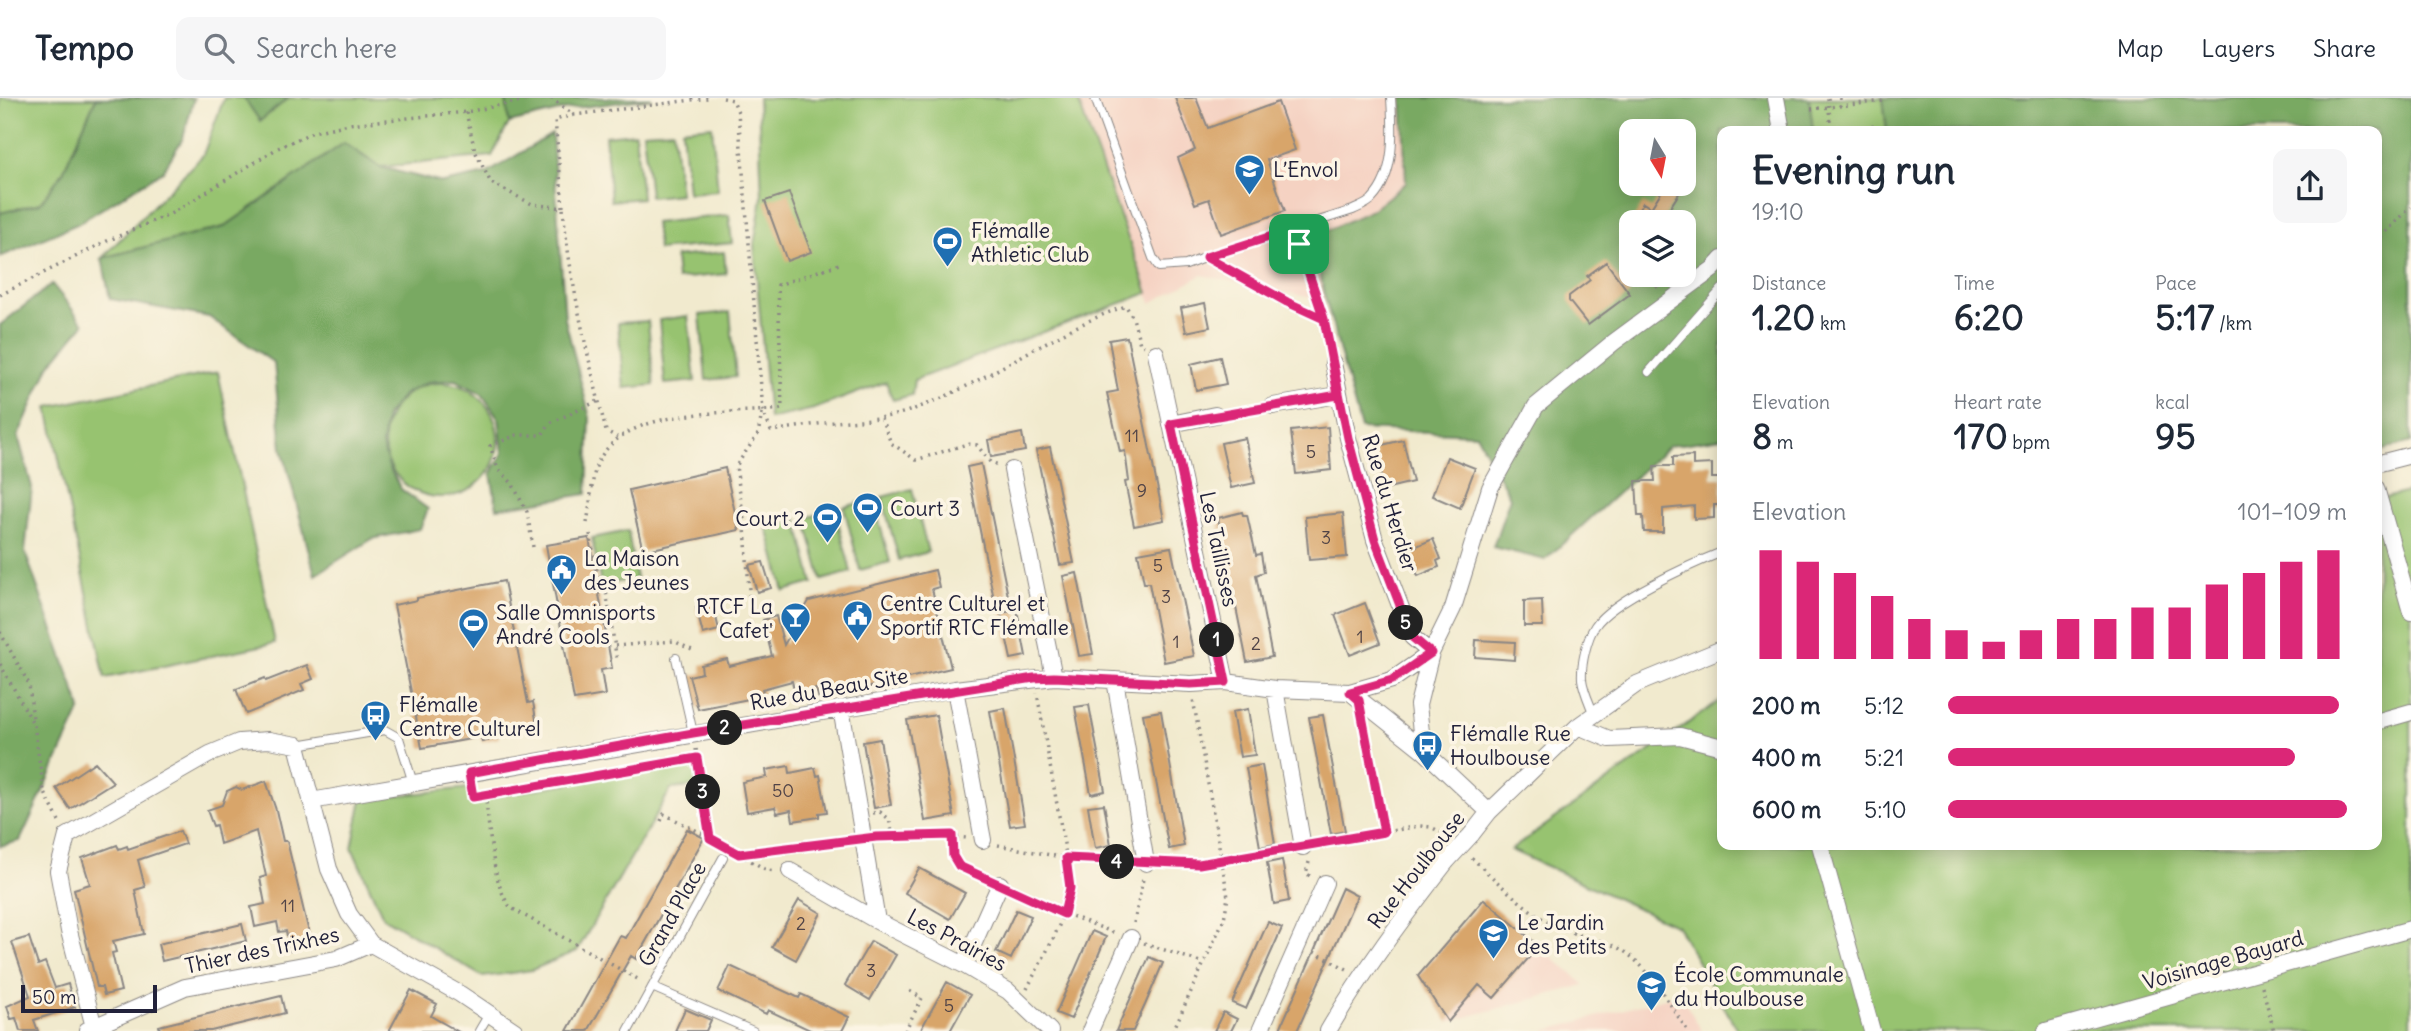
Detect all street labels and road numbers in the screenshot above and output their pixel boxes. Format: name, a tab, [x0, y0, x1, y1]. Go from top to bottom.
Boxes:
street label: Rue du Herdier	[1356, 431, 1424, 576]
street label: Les Taillisses	[1194, 489, 1244, 609]
street label: Rue du Beau Site	[748, 662, 910, 716]
street label: Rue Houlbouse	[1362, 806, 1470, 934]
street label: Grand Place	[632, 857, 712, 971]
street label: Les Prairies	[903, 903, 1011, 977]
street label: Thier des Trixhes	[182, 920, 342, 980]
street label: Voisinage Bayard	[2140, 924, 2306, 996]

